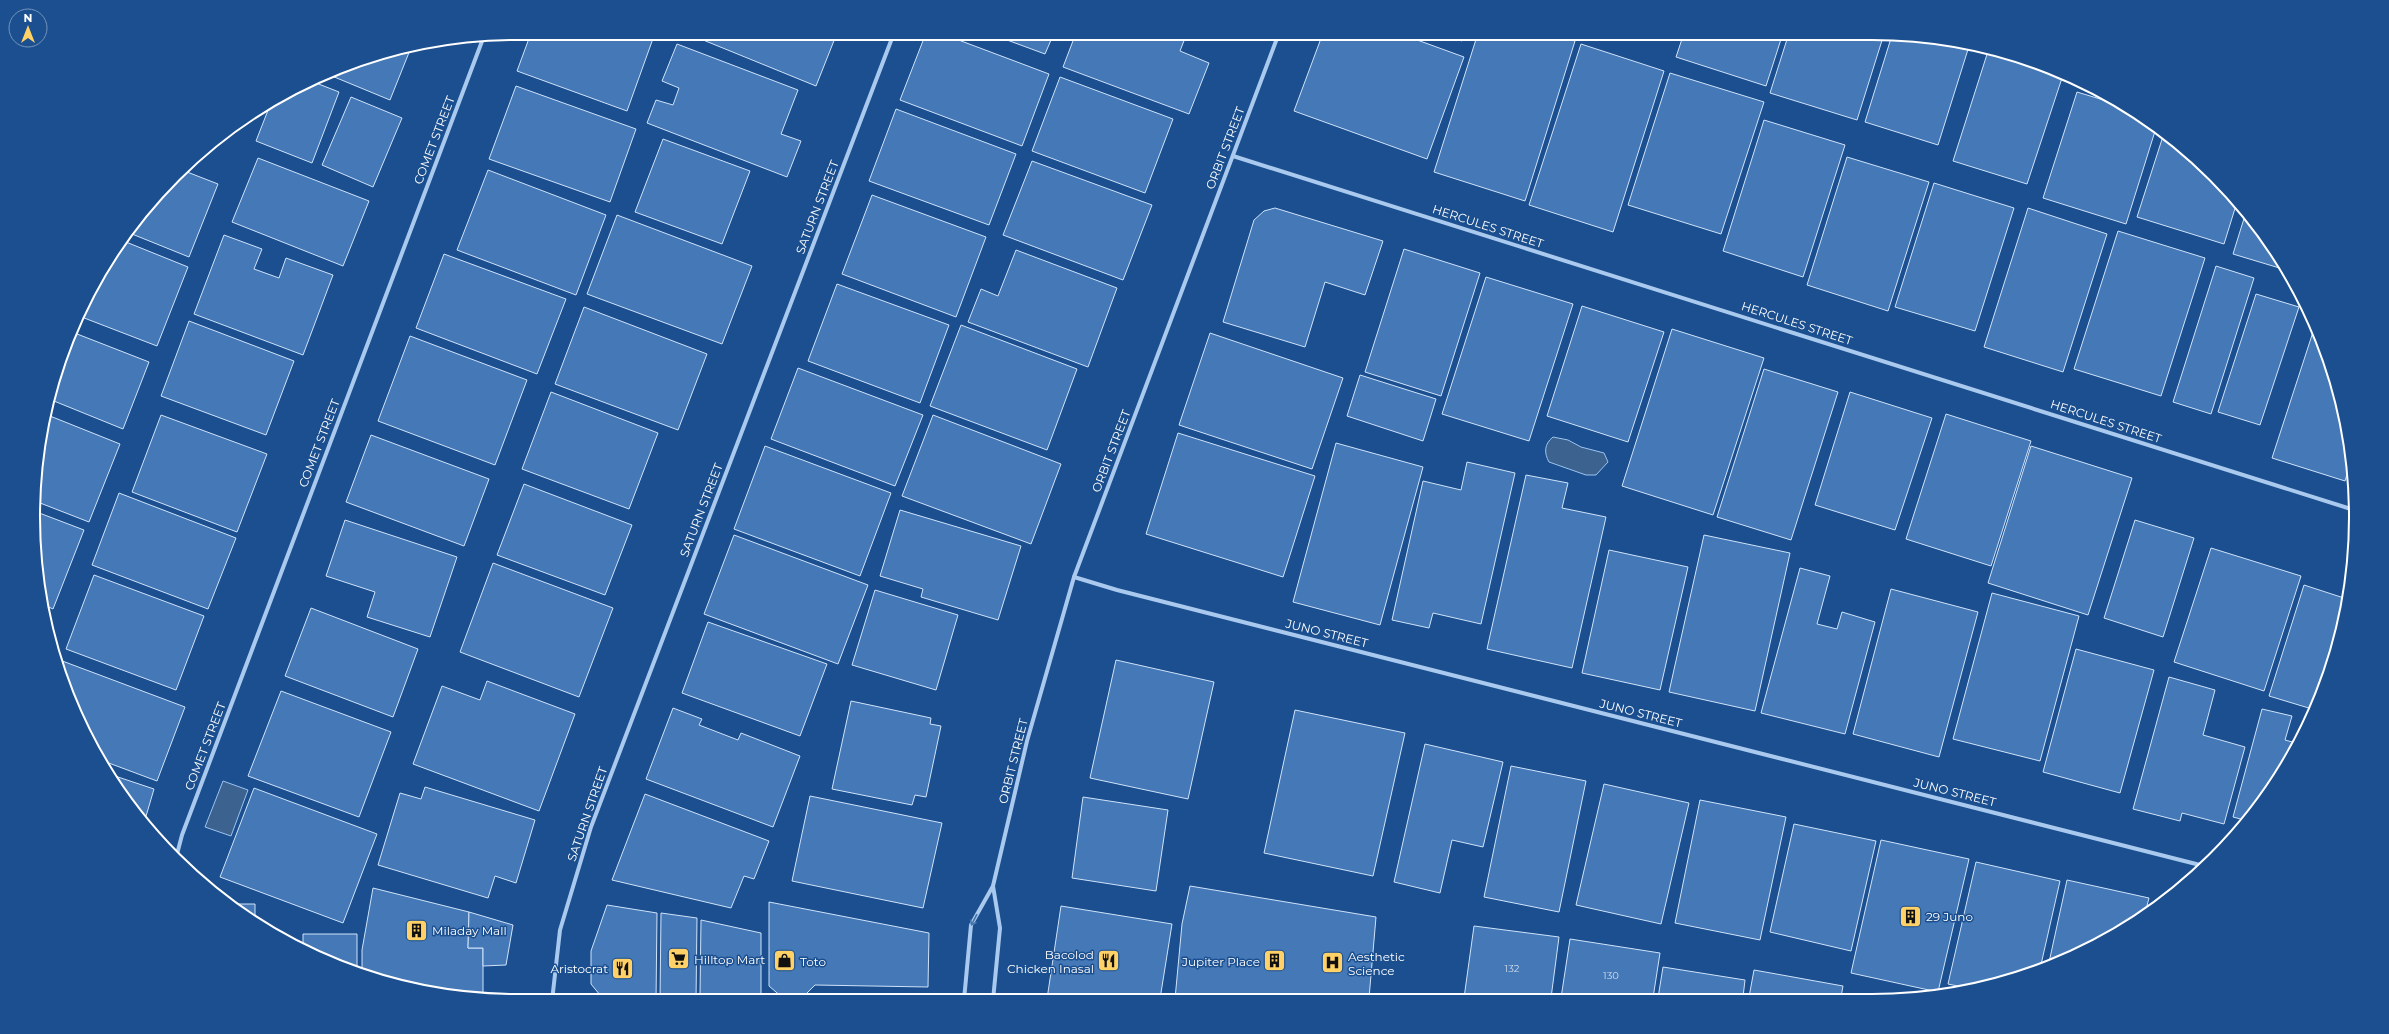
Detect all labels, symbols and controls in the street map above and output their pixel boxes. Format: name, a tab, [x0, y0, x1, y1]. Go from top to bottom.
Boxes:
north arrow	[8, 8, 48, 48]
text: N	[24, 11, 32, 25]
street label: COMET STREET	[410, 94, 458, 186]
street label: ORBIT STREET	[1202, 104, 1248, 191]
street label: SATURN STREET	[792, 158, 842, 256]
street label: HERCULES STREET	[1431, 201, 1546, 251]
street label: HERCULES STREET	[1740, 298, 1855, 348]
street label: HERCULES STREET	[2049, 396, 2164, 446]
street label: COMET STREET	[295, 397, 343, 489]
street label: ORBIT STREET	[1088, 407, 1134, 494]
street label: SATURN STREET	[676, 461, 726, 559]
street label: JUNO STREET	[1283, 615, 1370, 650]
street label: JUNO STREET	[1597, 695, 1684, 730]
street label: COMET STREET	[181, 700, 229, 792]
street label: ORBIT STREET	[995, 717, 1031, 805]
street label: SATURN STREET	[564, 765, 610, 863]
street label: JUNO STREET	[1911, 774, 1998, 809]
building icon: 29 Juno	[1897, 903, 1923, 929]
place label: 29 Juno	[1926, 909, 1973, 924]
one-way arrow	[970, 914, 978, 926]
building icon: Miladay Mall	[404, 917, 430, 943]
place label: Miladay Mall	[432, 923, 507, 938]
supermarket icon: Hilltop Mart	[665, 946, 691, 972]
place label: Bacolod Chicken Inasal	[1007, 947, 1094, 976]
shop icon: Toto	[772, 948, 798, 974]
restaurant icon: Bacolod Chicken Inasal	[1096, 948, 1122, 974]
building icon: Jupiter Place	[1262, 948, 1288, 974]
place label: Aesthetic Science	[1348, 949, 1405, 978]
hospital icon: Aesthetic Science	[1320, 950, 1346, 976]
place label: Hilltop Mart	[694, 952, 765, 967]
place label: Toto	[800, 954, 826, 969]
place label: Jupiter Place	[1181, 954, 1260, 969]
restaurant icon: Aristocrat	[610, 955, 636, 981]
place label: Aristocrat	[550, 961, 608, 976]
house number: 132	[1505, 962, 1520, 975]
house number: 130	[1603, 969, 1619, 982]

